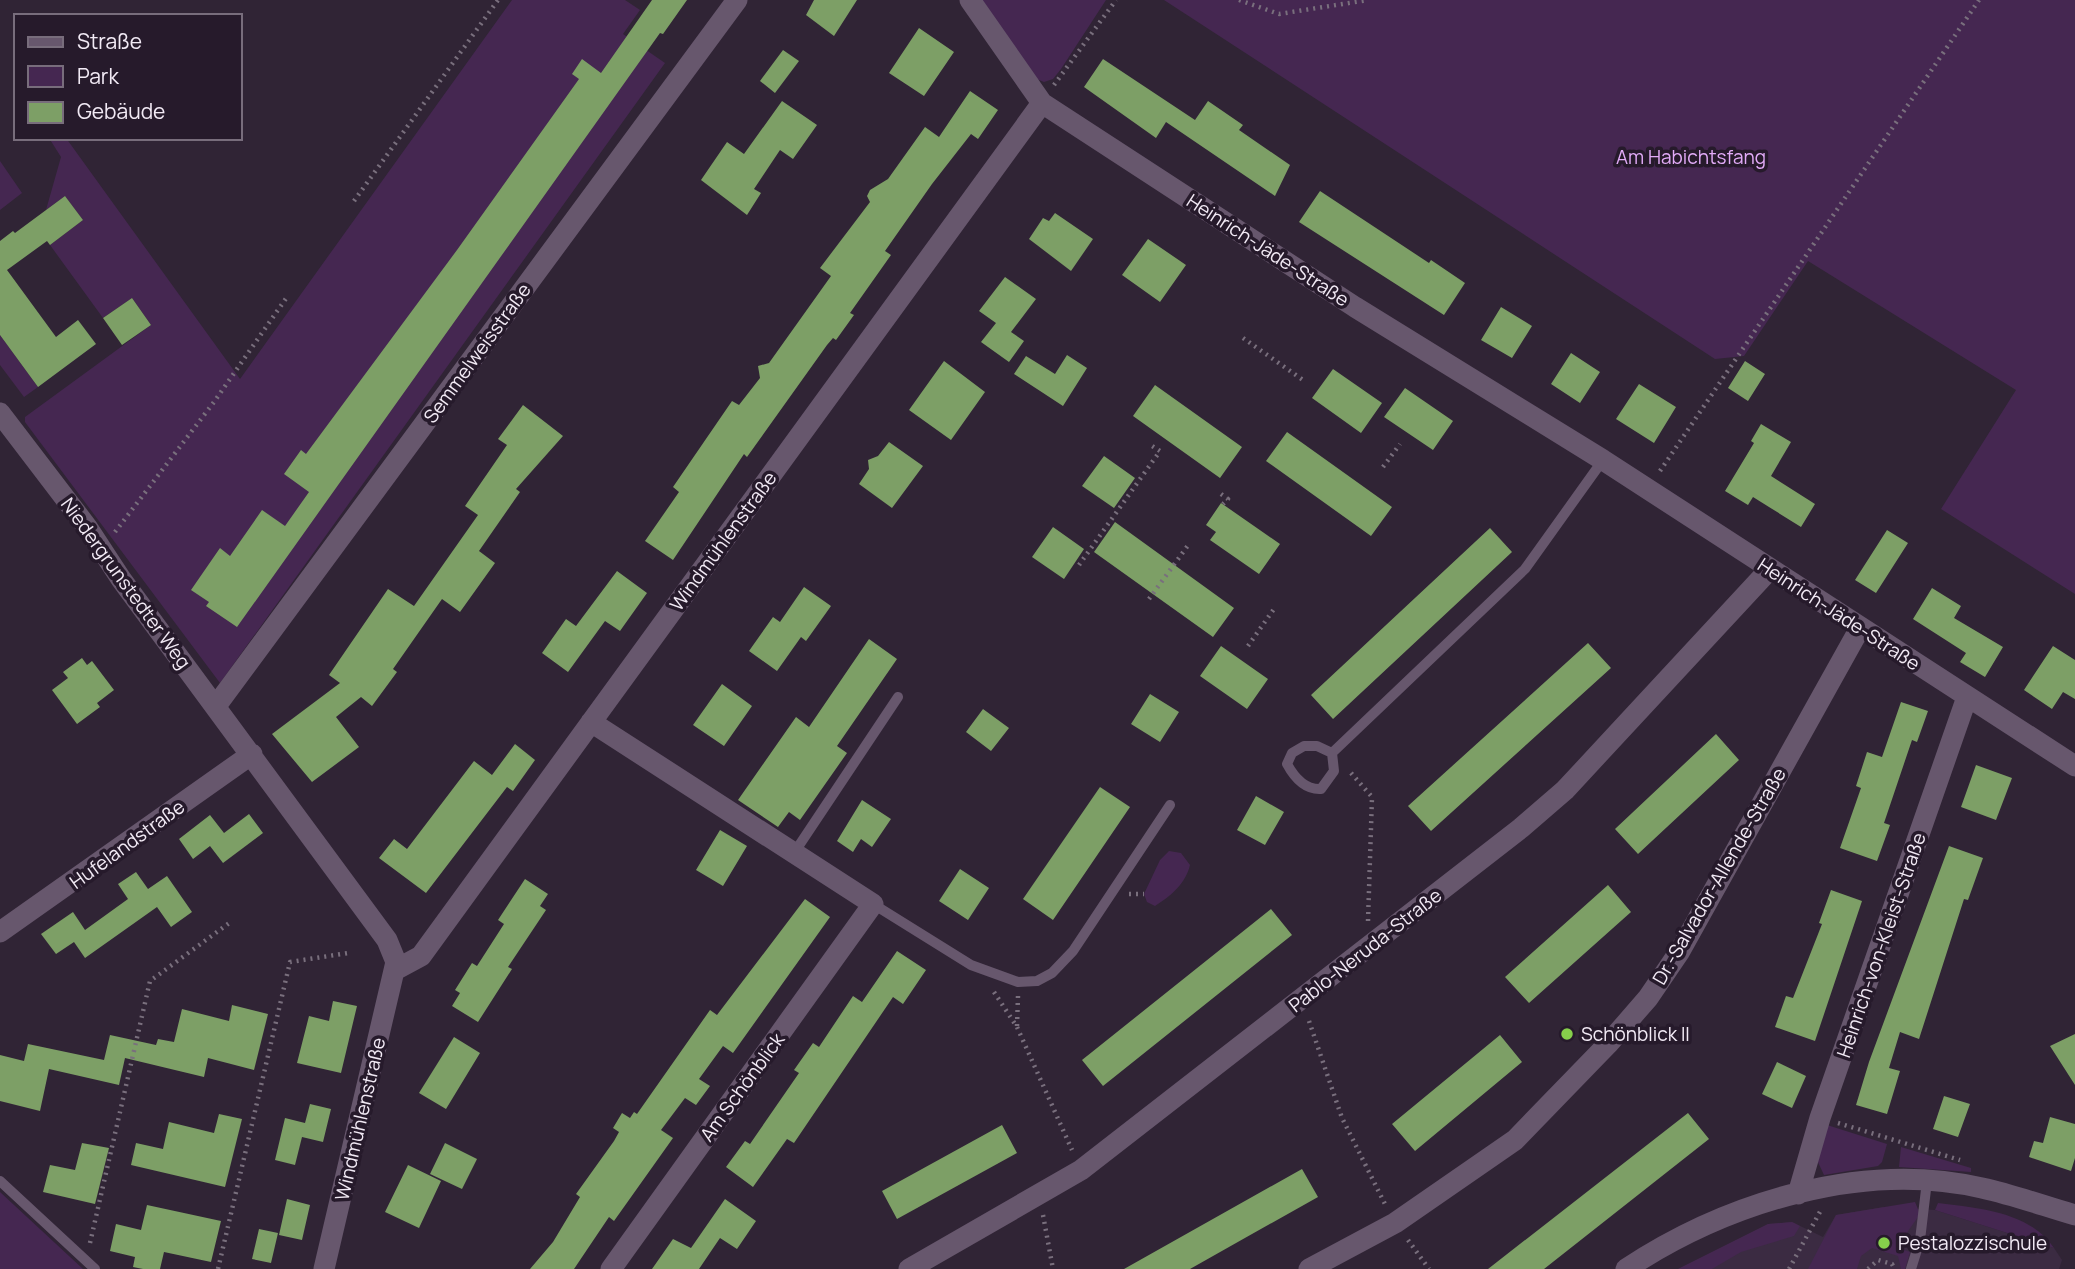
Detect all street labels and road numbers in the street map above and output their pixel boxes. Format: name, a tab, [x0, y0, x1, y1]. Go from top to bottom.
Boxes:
street label: Heinrich-Jäde-Straße	[1182, 188, 1354, 312]
street label: Semmelweisstraße	[417, 278, 537, 428]
street label: Windmühlenstraße	[664, 466, 782, 616]
street label: Niedergrunstedter Weg	[55, 492, 197, 674]
street label: Heinrich-Jäde-Straße	[1753, 552, 1925, 676]
street label: Dr.-Salvador-Allende-Straße	[1646, 763, 1792, 989]
street label: Hufelandstraße	[64, 793, 190, 895]
street label: Heinrich-von-Kleist-Straße	[1830, 829, 1932, 1061]
street label: Pablo-Neruda-Straße	[1283, 882, 1447, 1018]
street label: Am Schönblick	[694, 1027, 790, 1146]
street label: Windmühlenstraße	[329, 1035, 391, 1203]

